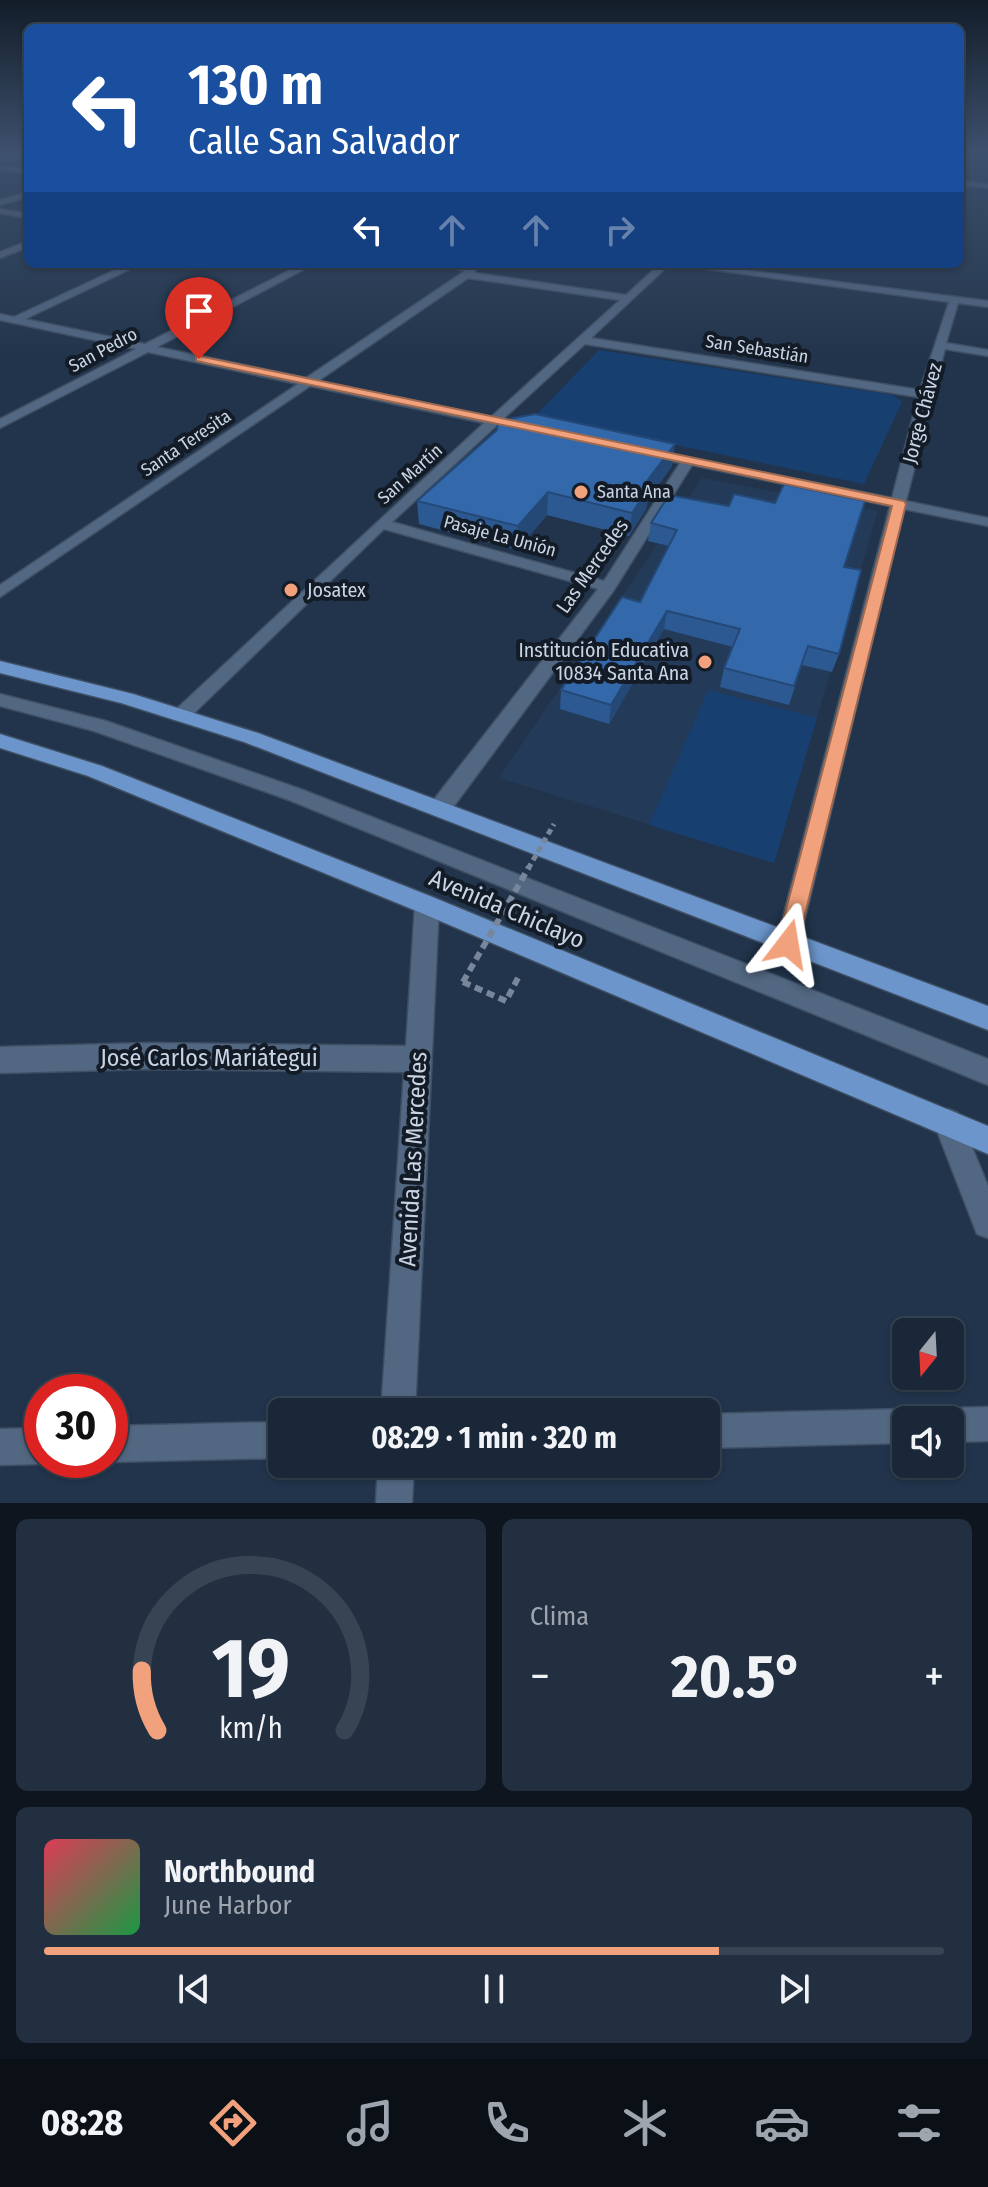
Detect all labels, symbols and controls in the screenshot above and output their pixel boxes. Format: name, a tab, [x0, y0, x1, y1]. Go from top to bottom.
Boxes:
text: 130 m	[188, 52, 323, 119]
icon: left	[56, 56, 160, 160]
text: Calle San Salvador	[188, 120, 459, 164]
icon: left	[346, 208, 390, 252]
icon: ahead	[430, 208, 474, 252]
icon: ahead	[514, 208, 558, 252]
icon: right	[598, 208, 642, 252]
pin	[165, 277, 233, 359]
icon: arrive	[177, 289, 221, 333]
street label: San Pedro	[65, 323, 141, 377]
street label: San Sebastián	[704, 330, 810, 368]
street label: Jorge Chávez	[897, 360, 947, 466]
street label: Santa Teresita	[137, 405, 235, 481]
street label: San Martín	[373, 439, 447, 509]
place label: Santa Ana	[597, 481, 671, 503]
marker: Santa Ana	[572, 483, 590, 501]
street label: Pasaje La Unión	[441, 510, 559, 562]
street label: Las Mercedes	[551, 514, 633, 618]
place label: Josatex	[307, 578, 366, 602]
marker: Josatex	[282, 581, 300, 599]
place label: Institución Educativa 10834 Santa Ana	[518, 638, 689, 685]
marker: Institución Educativa 10834 Santa Ana	[696, 653, 714, 671]
street label: Avenida Chiclayo	[425, 864, 589, 954]
position arrow	[746, 902, 830, 986]
street label: José Carlos Mariátegui	[100, 1044, 318, 1072]
street label: Avenida Las Mercedes	[393, 1051, 433, 1267]
north arrow	[892, 1318, 964, 1390]
map controls	[892, 1318, 964, 1478]
speed limit sign: 30	[24, 1374, 128, 1478]
button: sound	[892, 1406, 964, 1478]
text: 08:29 · 1 min · 320 m	[371, 1420, 617, 1456]
text: Clima	[530, 1601, 589, 1632]
text: 19	[212, 1619, 290, 1719]
text: 20.5°	[671, 1641, 803, 1713]
text: −	[530, 1650, 550, 1703]
text: +	[924, 1650, 944, 1703]
text: km/h	[219, 1711, 283, 1746]
text: Northbound	[164, 1854, 315, 1890]
text: June Harbor	[164, 1890, 292, 1921]
icon: previous	[172, 1967, 216, 2011]
icon: pause	[472, 1967, 516, 2011]
icon: next	[772, 1967, 816, 2011]
icon: directions	[205, 2095, 261, 2151]
icon: music	[342, 2095, 398, 2151]
icon: phone	[479, 2095, 535, 2151]
icon: climate	[617, 2095, 673, 2151]
icon: car	[754, 2095, 810, 2151]
icon: filters	[891, 2095, 947, 2151]
text: 08:28	[41, 2101, 123, 2145]

